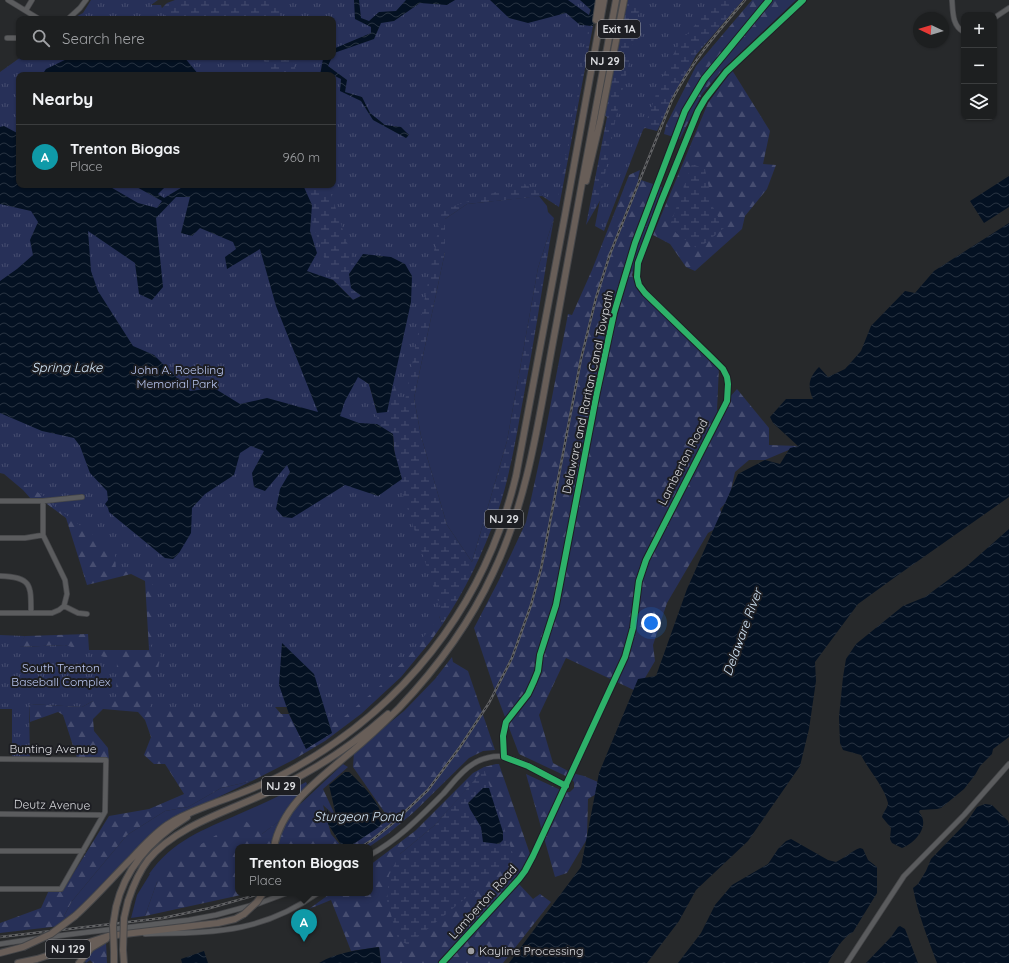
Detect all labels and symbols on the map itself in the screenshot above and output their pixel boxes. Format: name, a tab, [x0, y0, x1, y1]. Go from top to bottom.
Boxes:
north arrow	[913, 12, 949, 48]
road number: Exit 1A	[598, 20, 640, 38]
road number: NJ 29	[586, 52, 624, 70]
street label: Delaware and Raritan Canal Towpath	[559, 289, 616, 495]
water label: Spring Lake	[32, 359, 103, 375]
park label: John A. Roebling Memorial Park	[130, 362, 224, 391]
street label: Lamberton Road	[654, 416, 711, 507]
road number: NJ 29	[485, 510, 523, 528]
water label: Delaware River	[719, 584, 766, 678]
your location	[641, 613, 661, 633]
park label: South Trenton Baseball Complex	[11, 660, 111, 689]
street label: Bunting Avenue	[10, 741, 97, 756]
road number: NJ 29	[262, 777, 300, 795]
street label: Deutz Avenue	[14, 796, 91, 813]
water label: Sturgeon Pond	[314, 808, 405, 824]
street label: Lamberton Road	[445, 862, 520, 942]
pin: A	[291, 909, 317, 942]
road number: NJ 129	[46, 940, 90, 958]
place label: Kayline Processing	[479, 943, 584, 958]
marker: Kayline Processing	[466, 946, 476, 956]

